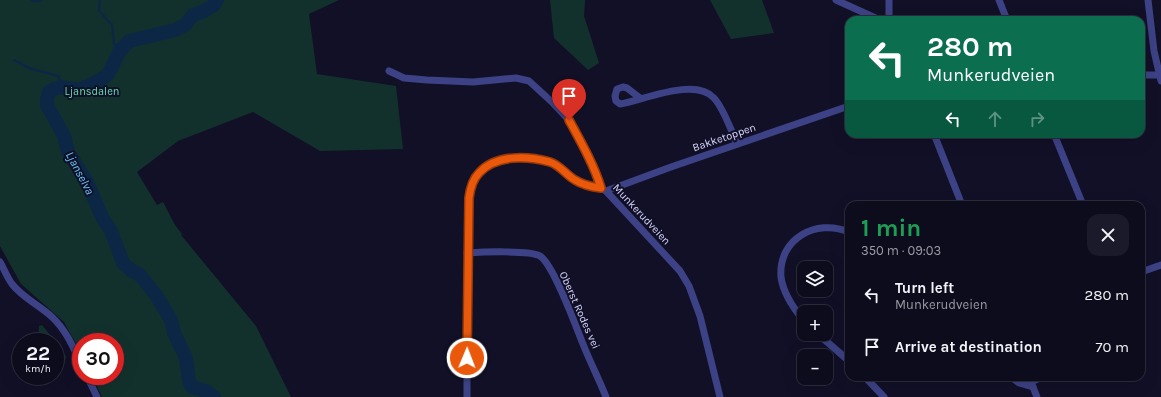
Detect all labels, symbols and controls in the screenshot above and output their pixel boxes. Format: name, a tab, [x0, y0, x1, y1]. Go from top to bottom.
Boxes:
text: 280 m	[927, 30, 1013, 63]
icon: left	[861, 32, 913, 84]
text: Munkerudveien	[927, 64, 1055, 86]
pin	[552, 79, 586, 120]
park label: Ljansdalen	[64, 85, 120, 98]
icon: arrive	[558, 85, 580, 107]
icon: left	[942, 108, 964, 130]
icon: ahead	[984, 108, 1006, 130]
icon: right	[1026, 108, 1048, 130]
street label: Bakketoppen	[691, 121, 758, 154]
water label: Ljanselva	[63, 149, 97, 197]
street label: Munkerudveien	[610, 181, 673, 247]
text: 1 min	[861, 214, 921, 242]
button: close	[1087, 214, 1129, 256]
text: 350 m · 09:03	[861, 243, 941, 258]
map controls	[797, 261, 833, 385]
button: layers	[797, 261, 833, 297]
street label: Oberst Rodes vei	[557, 269, 602, 351]
text: Turn left	[895, 279, 954, 297]
icon: left	[861, 284, 883, 306]
text: 280 m	[1085, 286, 1129, 304]
text: Munkerudveien	[895, 297, 988, 312]
button: +	[797, 305, 833, 341]
speed limit sign: 30	[72, 333, 124, 385]
icon: arrive	[861, 336, 883, 358]
position arrow	[446, 337, 488, 379]
text: Arrive at destination	[895, 338, 1042, 356]
text: 70 m	[1095, 338, 1129, 356]
text: 22	[26, 342, 50, 365]
button: −	[797, 349, 833, 385]
text: km/h	[25, 363, 51, 375]

